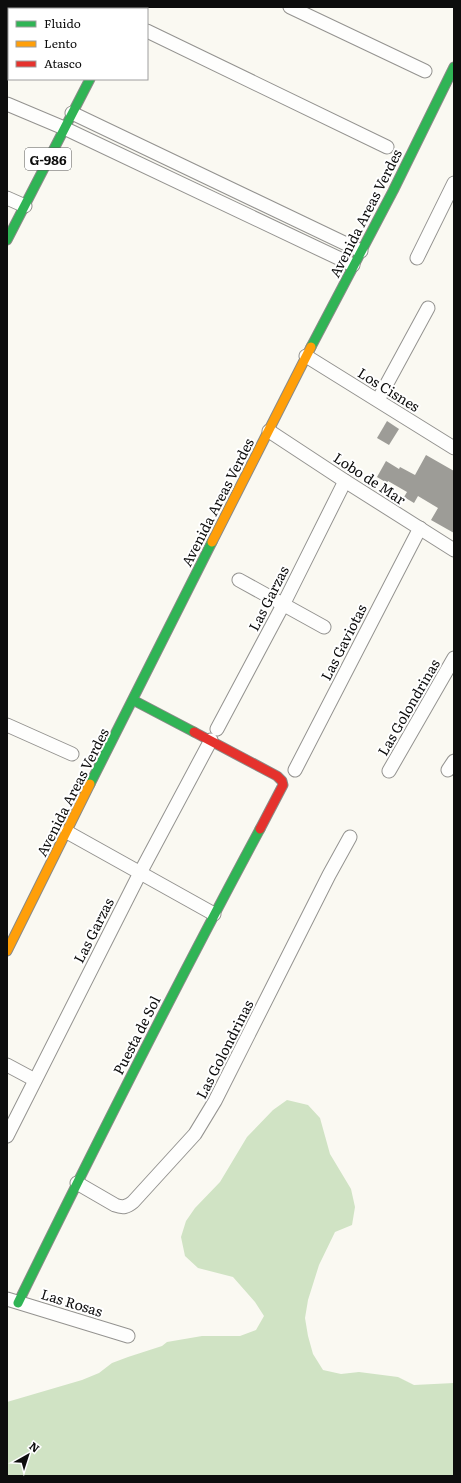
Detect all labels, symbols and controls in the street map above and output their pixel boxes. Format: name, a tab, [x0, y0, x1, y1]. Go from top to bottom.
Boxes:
legend	[8, 8, 148, 80]
text: Fluido	[44, 14, 81, 32]
text: Lento	[44, 34, 77, 52]
text: Atasco	[44, 54, 82, 72]
street label: Avenida Areas Verdes	[324, 145, 406, 281]
road number: G-986	[25, 148, 71, 170]
street label: Los Cisnes	[354, 362, 424, 416]
street label: Avenida Areas Verdes	[176, 434, 258, 570]
street label: Lobo de Mar	[330, 447, 410, 509]
street label: Las Garzas	[243, 562, 293, 634]
street label: Las Gaviotas	[315, 600, 371, 684]
street label: Las Golondrinas	[372, 655, 444, 759]
street label: Avenida Areas Verdes	[31, 724, 113, 860]
street label: Las Garzas	[68, 894, 118, 966]
street label: Puesta de Sol	[108, 992, 165, 1078]
street label: Las Golondrinas	[190, 996, 258, 1102]
street label: Las Rosas	[39, 1283, 105, 1321]
north arrow	[8, 1435, 48, 1475]
text: N	[26, 1437, 44, 1456]

